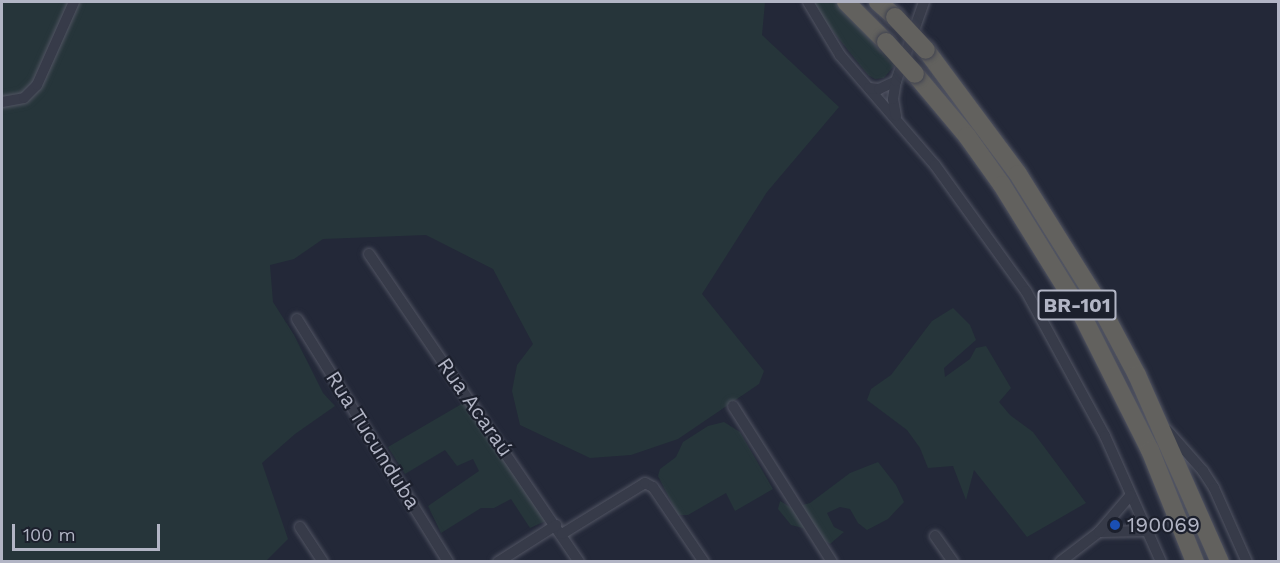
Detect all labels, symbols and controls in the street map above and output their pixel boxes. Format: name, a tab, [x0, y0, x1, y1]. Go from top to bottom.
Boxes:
road number: BR-101	[1036, 288, 1118, 322]
street label: Rua Acaraú	[431, 352, 519, 462]
street label: Rua Tucunduba	[320, 366, 426, 514]
scale bar	[15, 512, 164, 550]
place label: 190069	[1127, 512, 1200, 538]
marker: 190069	[1108, 518, 1122, 532]
text: 100 m	[23, 524, 76, 545]

